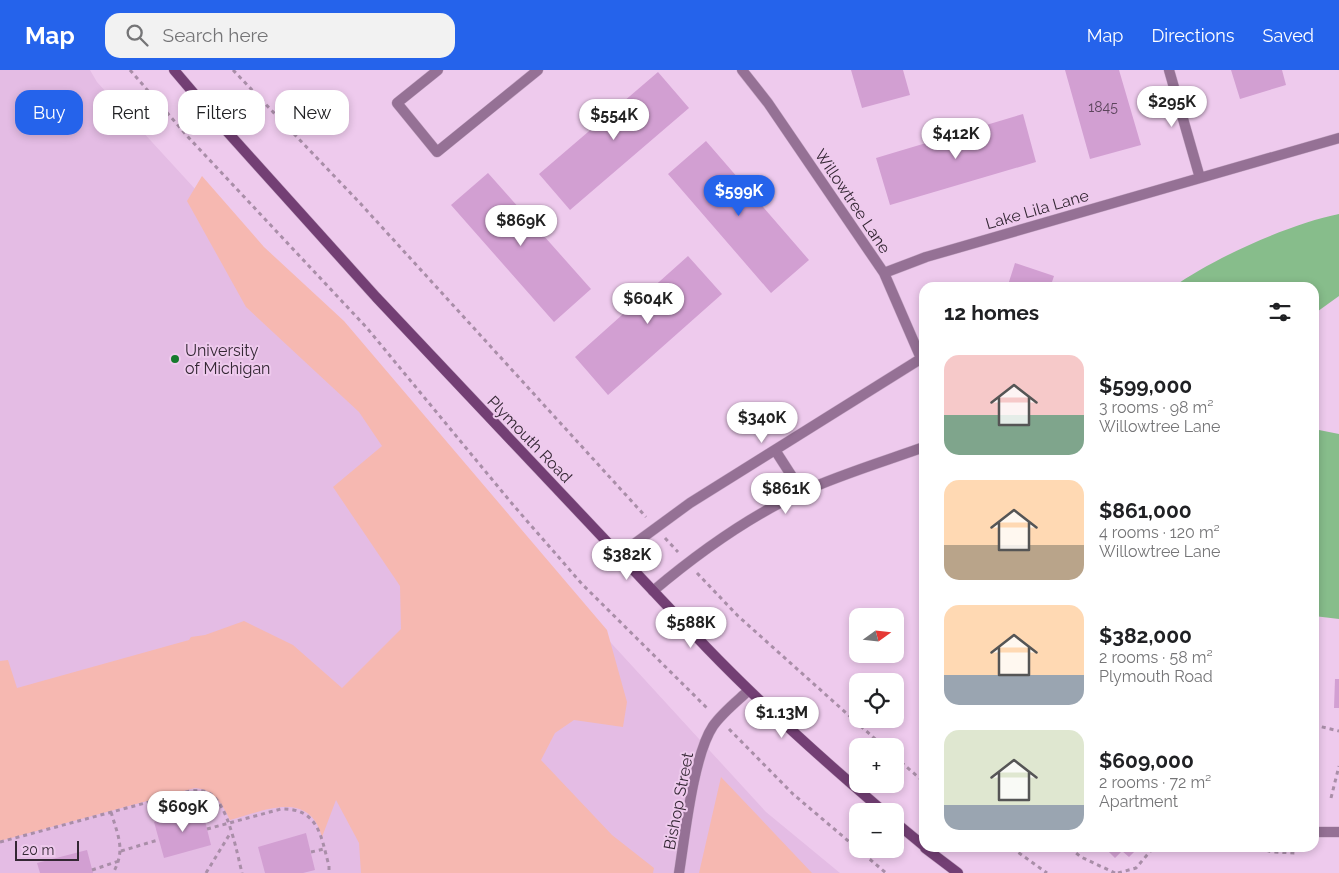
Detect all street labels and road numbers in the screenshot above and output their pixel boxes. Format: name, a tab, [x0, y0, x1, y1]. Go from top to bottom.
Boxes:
street label: Willowtree Lane	[811, 146, 894, 257]
street label: Lake Lila Lane	[983, 186, 1091, 233]
street label: Plymouth Road	[483, 392, 576, 487]
street label: Bishop Street	[660, 750, 697, 852]

